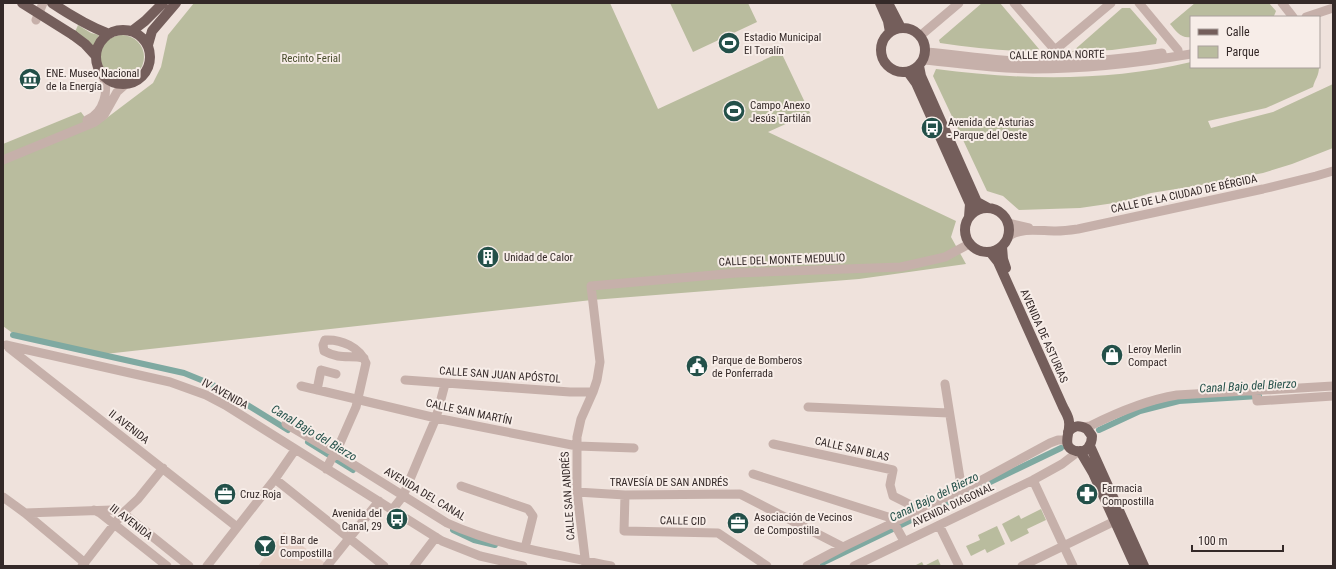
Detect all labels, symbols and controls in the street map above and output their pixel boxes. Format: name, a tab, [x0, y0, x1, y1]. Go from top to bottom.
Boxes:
legend	[1190, 16, 1320, 68]
text: Calle	[1226, 25, 1250, 39]
sports icon: Estadio Municipal El Toralín	[716, 30, 742, 56]
place label: Estadio Municipal El Toralín	[744, 31, 821, 57]
text: Parque	[1226, 45, 1260, 59]
street label: CALLE RONDA NORTE	[1009, 48, 1105, 62]
park label: Recinto Ferial	[281, 52, 341, 65]
museum icon: ENE. Museo Nacional de la Energía	[17, 66, 43, 92]
place label: ENE. Museo Nacional de la Energía	[46, 67, 139, 93]
sports icon: Campo Anexo Jesús Tartilán	[721, 98, 747, 124]
place label: Campo Anexo Jesús Tartilán	[750, 99, 811, 125]
bus stop icon: Avenida de Asturias - Parque del Oeste	[919, 115, 945, 141]
place label: Avenida de Asturias - Parque del Oeste	[948, 116, 1034, 142]
street label: CALLE DE LA CIUDAD DE BÉRGIDA	[1110, 172, 1259, 216]
building icon: Unidad de Calor	[475, 244, 501, 270]
place label: Unidad de Calor	[504, 251, 573, 264]
street label: CALLE DEL MONTE MEDULIO	[718, 251, 846, 269]
street label: AVENIDA DE ASTURIAS	[1018, 287, 1071, 385]
shop icon: Leroy Merlin Compact	[1099, 342, 1125, 368]
place label: Leroy Merlin Compact	[1128, 343, 1181, 369]
public building icon: Parque de Bomberos de Ponferrada	[684, 353, 710, 379]
place label: Parque de Bomberos de Ponferrada	[712, 354, 802, 380]
street label: CALLE SAN JUAN APÓSTOL	[439, 364, 561, 386]
street label: IV AVENIDA	[200, 376, 251, 412]
water label: Canal Bajo del Bierzo	[1199, 376, 1297, 396]
street label: CALLE SAN MARTÍN	[425, 397, 513, 427]
water label: Canal Bajo del Bierzo	[269, 402, 359, 464]
street label: II AVENIDA	[106, 407, 152, 447]
street label: CALLE SAN BLAS	[814, 434, 891, 464]
street label: CALLE SAN ANDRÉS	[558, 451, 578, 541]
street label: AVENIDA DEL CANAL	[382, 465, 468, 523]
water label: Canal Bajo del Bierzo	[887, 469, 981, 525]
street label: TRAVESÍA DE SAN ANDRÉS	[610, 476, 729, 489]
street label: AVENIDA DIAGONAL	[910, 480, 996, 530]
office icon: Cruz Roja	[212, 481, 238, 507]
pharmacy icon: Farmacia Compostilla	[1074, 481, 1100, 507]
place label: Farmacia Compostilla	[1102, 482, 1154, 508]
place label: Cruz Roja	[240, 488, 281, 501]
street label: III AVENIDA	[107, 501, 155, 543]
bus stop icon: Avenida del Canal, 29	[384, 506, 410, 532]
place label: Avenida del Canal, 29	[332, 507, 382, 533]
office icon: Asociación de Vecinos de Compostilla	[725, 510, 751, 536]
place label: Asociación de Vecinos de Compostilla	[754, 511, 852, 537]
street label: CALLE CID	[660, 514, 706, 528]
scale bar	[1192, 527, 1283, 553]
bar icon: El Bar de Compostilla	[252, 533, 278, 559]
place label: El Bar de Compostilla	[280, 534, 332, 560]
text: 100 m	[1198, 534, 1228, 548]

